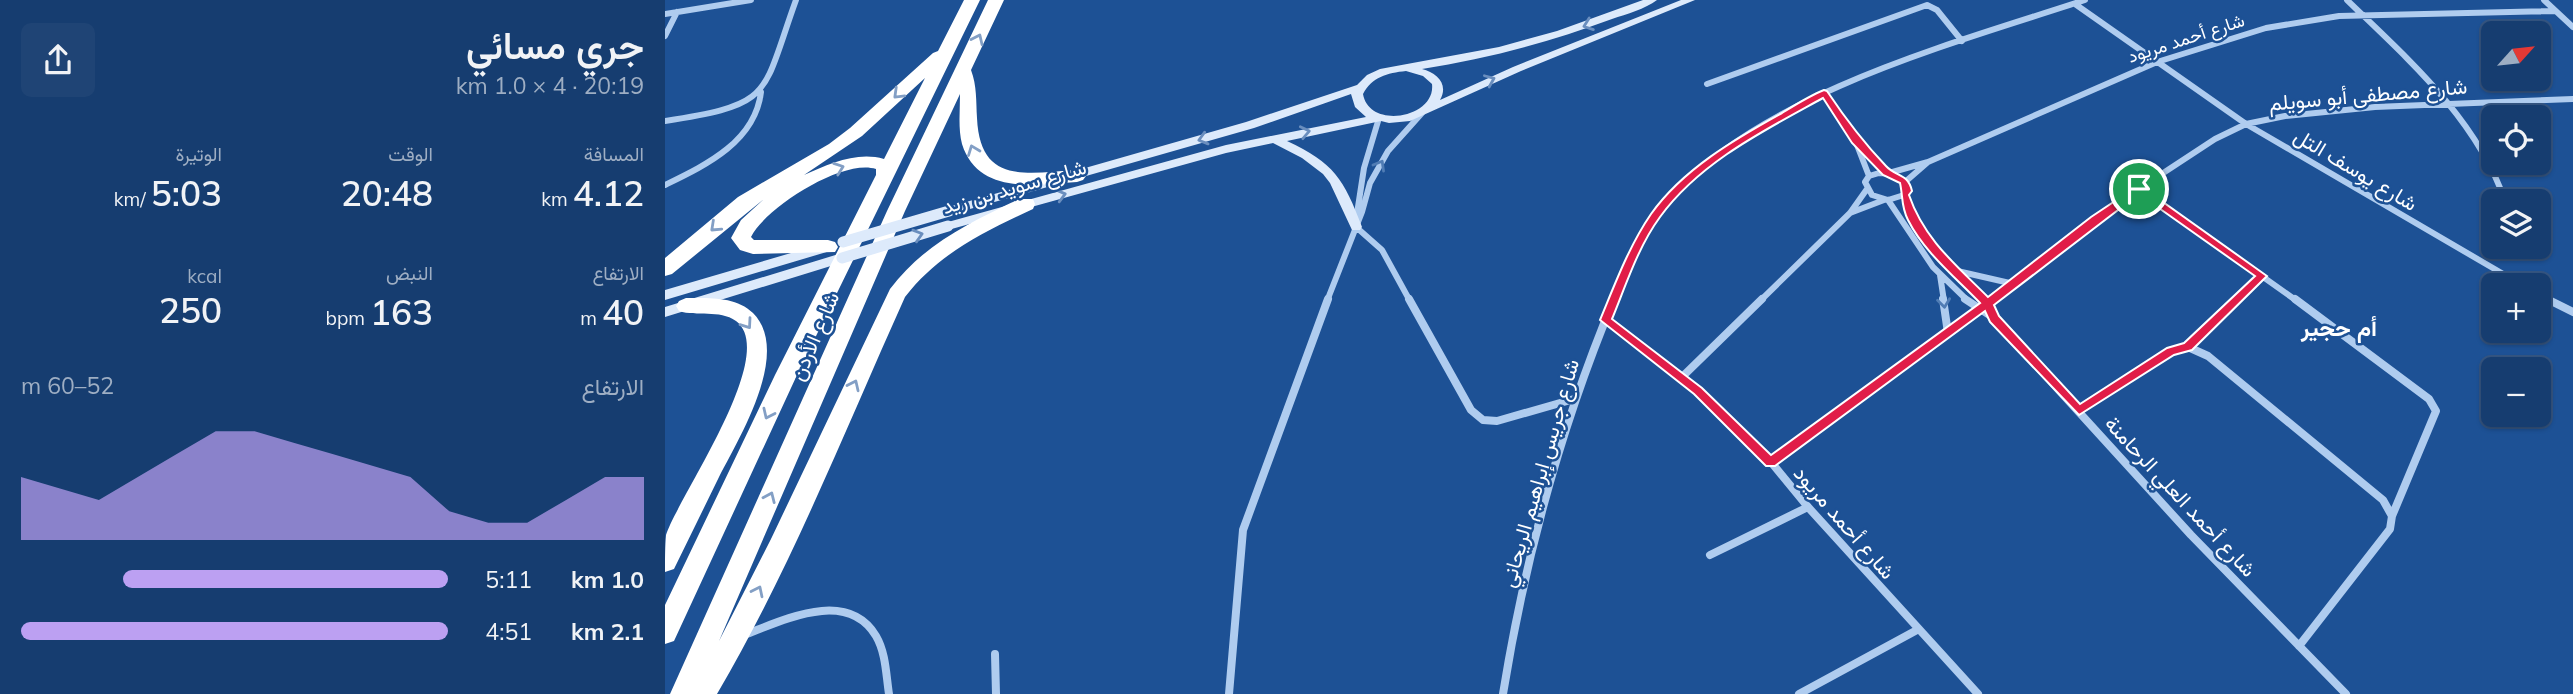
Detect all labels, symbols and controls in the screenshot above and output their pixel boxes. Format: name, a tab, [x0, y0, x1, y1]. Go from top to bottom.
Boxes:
street label: شارع أحمد مريود	[2125, 8, 2248, 69]
one-way arrow	[1583, 17, 1595, 31]
text: جري مسائي	[466, 21, 644, 69]
north arrow	[2481, 21, 2551, 91]
map controls	[2481, 21, 2551, 427]
button: share	[21, 23, 95, 97]
one-way arrow	[970, 33, 984, 46]
text: 20:19 · 4 × 1.0 km	[456, 71, 644, 100]
street label: شارع مصطفى أبو سويلم	[2268, 72, 2468, 118]
one-way arrow	[1483, 74, 1496, 88]
one-way arrow	[893, 86, 906, 99]
button: locate	[2481, 105, 2551, 175]
street label: شارع يوسف التل	[2289, 122, 2422, 218]
one-way arrow	[1299, 126, 1311, 140]
one-way arrow	[1197, 131, 1209, 146]
text: الوتيرة	[176, 142, 222, 166]
text: الوقت	[388, 142, 433, 166]
text: المسافة	[584, 142, 644, 166]
one-way arrow	[967, 145, 981, 157]
street label: شارع سويد بن زيد	[939, 153, 1090, 221]
pin	[2109, 159, 2169, 219]
one-way arrow	[1372, 160, 1385, 172]
one-way arrow	[832, 162, 844, 176]
icon: arrive	[2120, 170, 2158, 208]
text: 5:03	[151, 171, 222, 215]
text: 20:48	[341, 171, 433, 215]
text: 4.12	[573, 171, 644, 215]
text: /km	[114, 187, 151, 211]
text: km	[541, 187, 573, 211]
one-way arrow	[1054, 189, 1066, 203]
button: layers	[2481, 189, 2551, 259]
one-way arrow	[710, 219, 723, 232]
one-way arrow	[912, 229, 924, 244]
text: النبض	[386, 261, 433, 285]
text: الارتفاع	[592, 261, 644, 285]
text: kcal	[187, 264, 222, 288]
button: +	[2481, 273, 2551, 343]
street label: شارع الأردن	[784, 287, 846, 385]
text: 250	[159, 288, 222, 332]
text: 163	[370, 290, 433, 334]
text: 40	[602, 290, 644, 334]
one-way arrow	[1936, 298, 1951, 309]
text: bpm	[326, 306, 370, 330]
text: m	[580, 306, 602, 330]
district label: أم حجير	[2300, 313, 2377, 343]
one-way arrow	[739, 316, 752, 329]
street label: شارع جريس إبراهيم الريحاني	[1494, 356, 1589, 592]
button: −	[2481, 357, 2551, 427]
text: 52–60 m	[21, 371, 114, 400]
text: الارتفاع	[582, 372, 644, 401]
one-way arrow	[846, 380, 860, 392]
one-way arrow	[762, 407, 776, 419]
street label: شارع أحمد العلي الرحامنة	[2096, 410, 2262, 585]
street label: شارع أحمد مريود	[1787, 460, 1901, 585]
one-way arrow	[762, 492, 776, 504]
text: 5:11	[485, 565, 532, 594]
text: 1.0 km	[571, 565, 644, 594]
one-way arrow	[749, 586, 763, 598]
text: 4:51	[485, 617, 532, 646]
text: 2.1 km	[571, 617, 644, 646]

